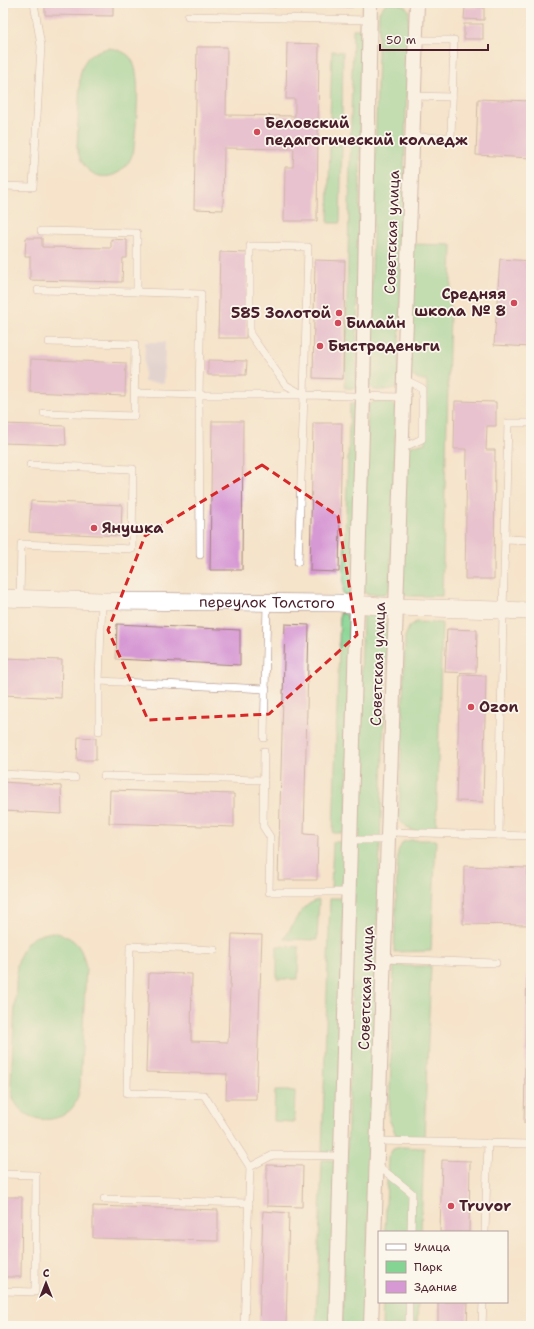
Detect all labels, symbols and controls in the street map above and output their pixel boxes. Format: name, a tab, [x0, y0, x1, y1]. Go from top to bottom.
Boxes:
scale bar	[380, 26, 488, 52]
text: 50 m	[386, 32, 416, 48]
place label: Беловский педагогический колледж	[265, 113, 468, 150]
marker: Беловский педагогический колледж	[252, 127, 262, 137]
street label: Советская улица	[380, 169, 404, 294]
place label: Средняя школа № 8	[414, 284, 506, 321]
marker: Средняя школа № 8	[509, 298, 519, 308]
place label: 585 Золотой	[231, 303, 332, 323]
marker: 585 Золотой	[334, 308, 344, 318]
place label: Билайн	[346, 313, 406, 333]
marker: Билайн	[333, 318, 343, 328]
place label: Быстроденьги	[328, 336, 440, 356]
marker: Быстроденьги	[315, 341, 325, 351]
place label: Янушка	[102, 518, 164, 538]
marker: Янушка	[89, 523, 99, 533]
street label: переулок Толстого	[199, 592, 335, 613]
street label: Советская улица	[366, 601, 390, 726]
place label: Ozon	[479, 697, 519, 717]
marker: Ozon	[466, 702, 476, 712]
street label: Советская улица	[354, 925, 378, 1050]
place label: Truvor	[459, 1196, 511, 1216]
marker: Truvor	[446, 1201, 456, 1211]
legend	[378, 1231, 508, 1303]
text: Улица	[414, 1239, 451, 1255]
text: Парк	[414, 1259, 443, 1275]
north arrow	[26, 1263, 66, 1303]
text: С	[43, 1266, 50, 1281]
text: Здание	[414, 1279, 458, 1295]

